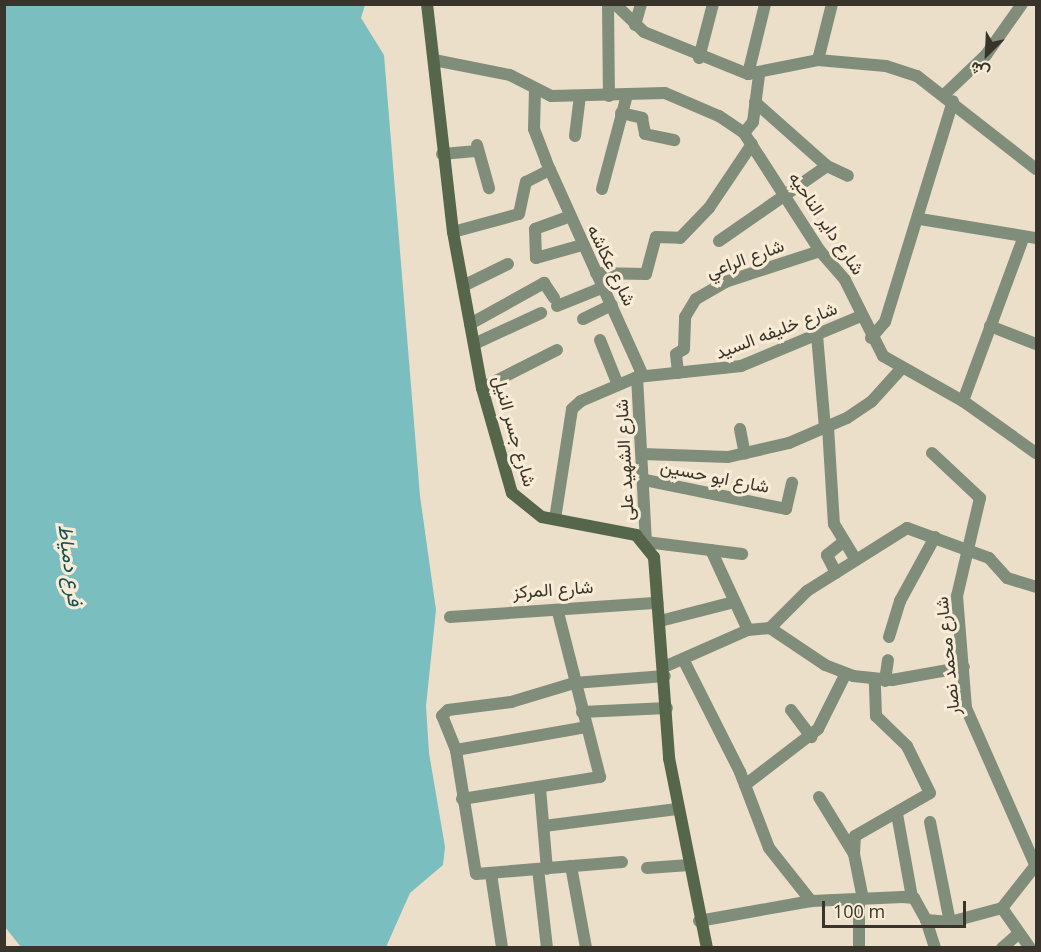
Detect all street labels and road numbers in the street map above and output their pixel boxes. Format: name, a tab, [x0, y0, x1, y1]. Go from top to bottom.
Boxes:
street label: شارع داير الناحيه	[785, 167, 869, 279]
street label: شارع عكاشه	[583, 221, 641, 309]
street label: شارع الراعي	[703, 234, 787, 282]
street label: شارع خليفه السيد	[712, 297, 840, 363]
street label: شارع جسر النيل	[489, 373, 541, 489]
street label: شارع الشهيد على	[610, 399, 638, 521]
street label: شارع ابو حسين	[659, 455, 771, 497]
street label: شارع المركز	[512, 575, 594, 603]
street label: شارع محمد نصار	[930, 596, 964, 716]

